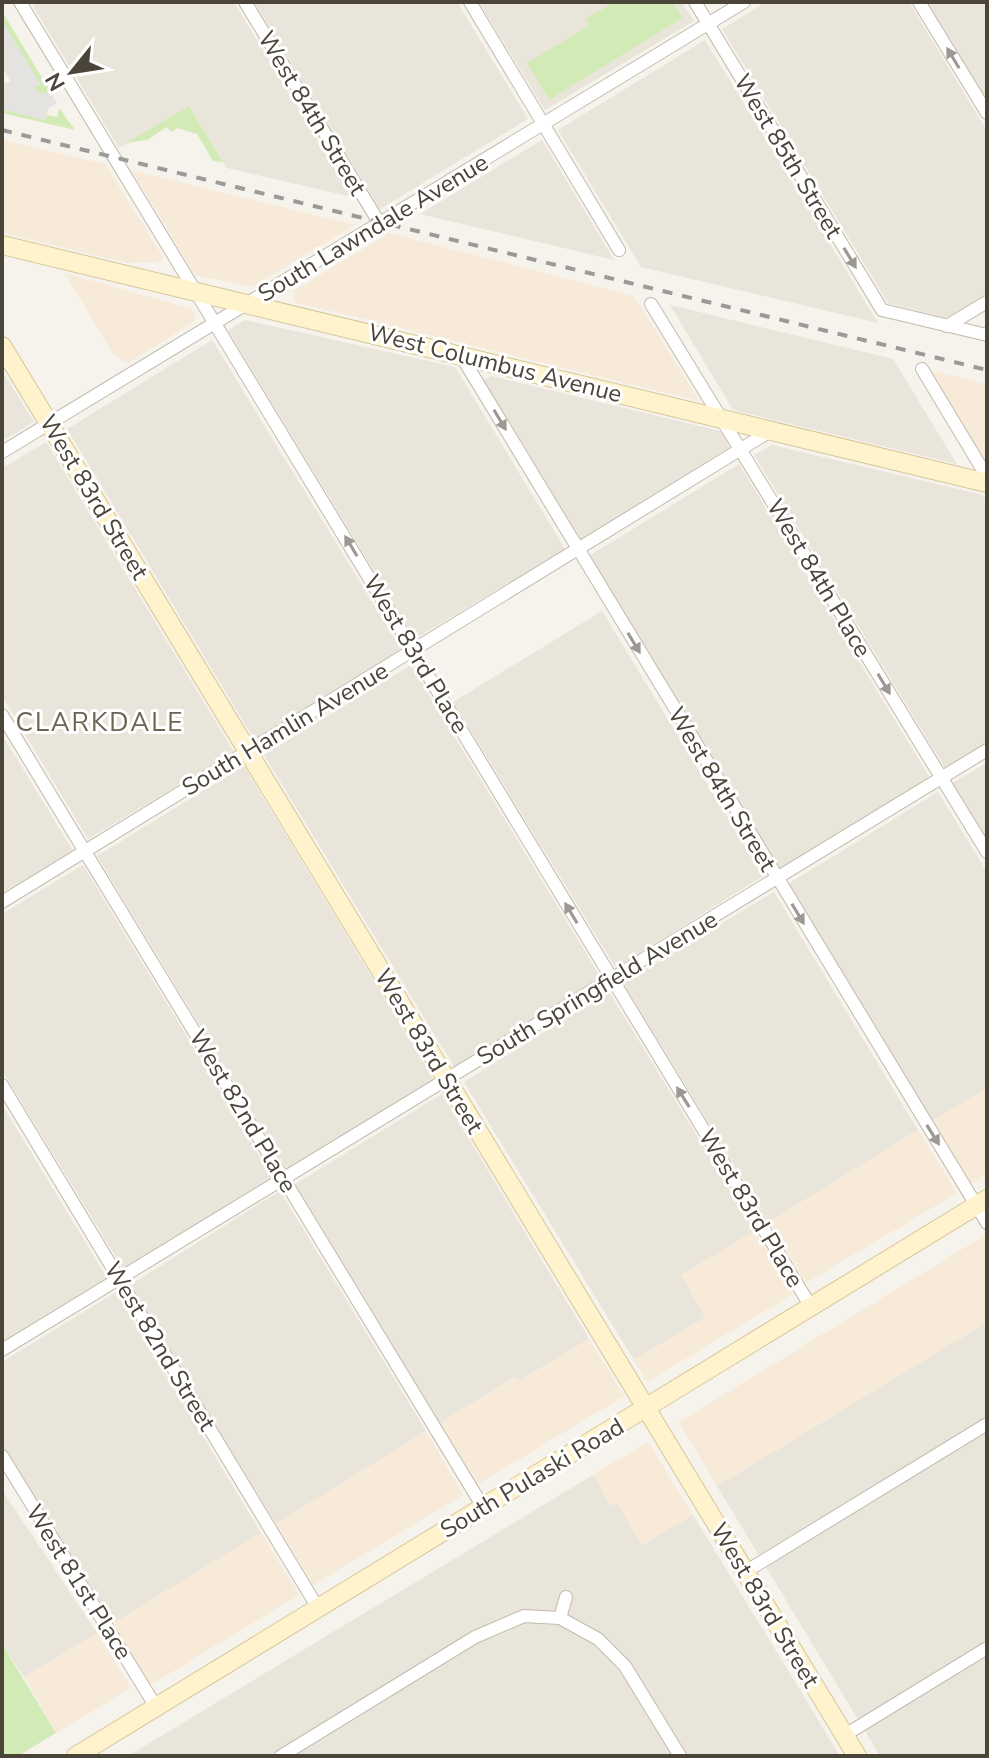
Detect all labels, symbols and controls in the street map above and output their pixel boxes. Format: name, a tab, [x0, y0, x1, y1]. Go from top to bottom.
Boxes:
street label: West 84th Street	[250, 25, 374, 202]
north arrow	[32, 32, 112, 112]
one-way arrow	[946, 46, 961, 69]
text: N	[38, 67, 73, 96]
street label: West 85th Street	[726, 68, 850, 245]
street label: South Lawndale Avenue	[252, 146, 494, 310]
one-way arrow	[843, 247, 857, 269]
street label: West Columbus Avenue	[365, 316, 625, 410]
street label: West 83rd Street	[32, 409, 156, 586]
one-way arrow	[493, 409, 507, 432]
street label: West 84th Place	[759, 493, 879, 663]
one-way arrow	[344, 535, 358, 557]
street label: West 83rd Place	[356, 569, 476, 739]
one-way arrow	[627, 632, 641, 654]
street label: South Hamlin Avenue	[176, 655, 394, 803]
one-way arrow	[877, 673, 891, 695]
street label: West 84th Street	[660, 701, 784, 878]
district label: CLARKDALE	[16, 705, 184, 740]
one-way arrow	[564, 902, 578, 924]
street label: South Springfield Avenue	[471, 903, 723, 1073]
one-way arrow	[791, 903, 805, 925]
street label: West 83rd Street	[367, 963, 491, 1140]
street label: West 82nd Place	[182, 1023, 304, 1199]
one-way arrow	[676, 1086, 691, 1107]
street label: West 83rd Place	[691, 1123, 811, 1293]
one-way arrow	[926, 1125, 941, 1146]
street label: West 82nd Street	[97, 1256, 223, 1437]
street label: South Pulaski Road	[434, 1410, 630, 1546]
street label: West 81st Place	[18, 1498, 140, 1666]
street label: West 83rd Street	[703, 1517, 827, 1694]

